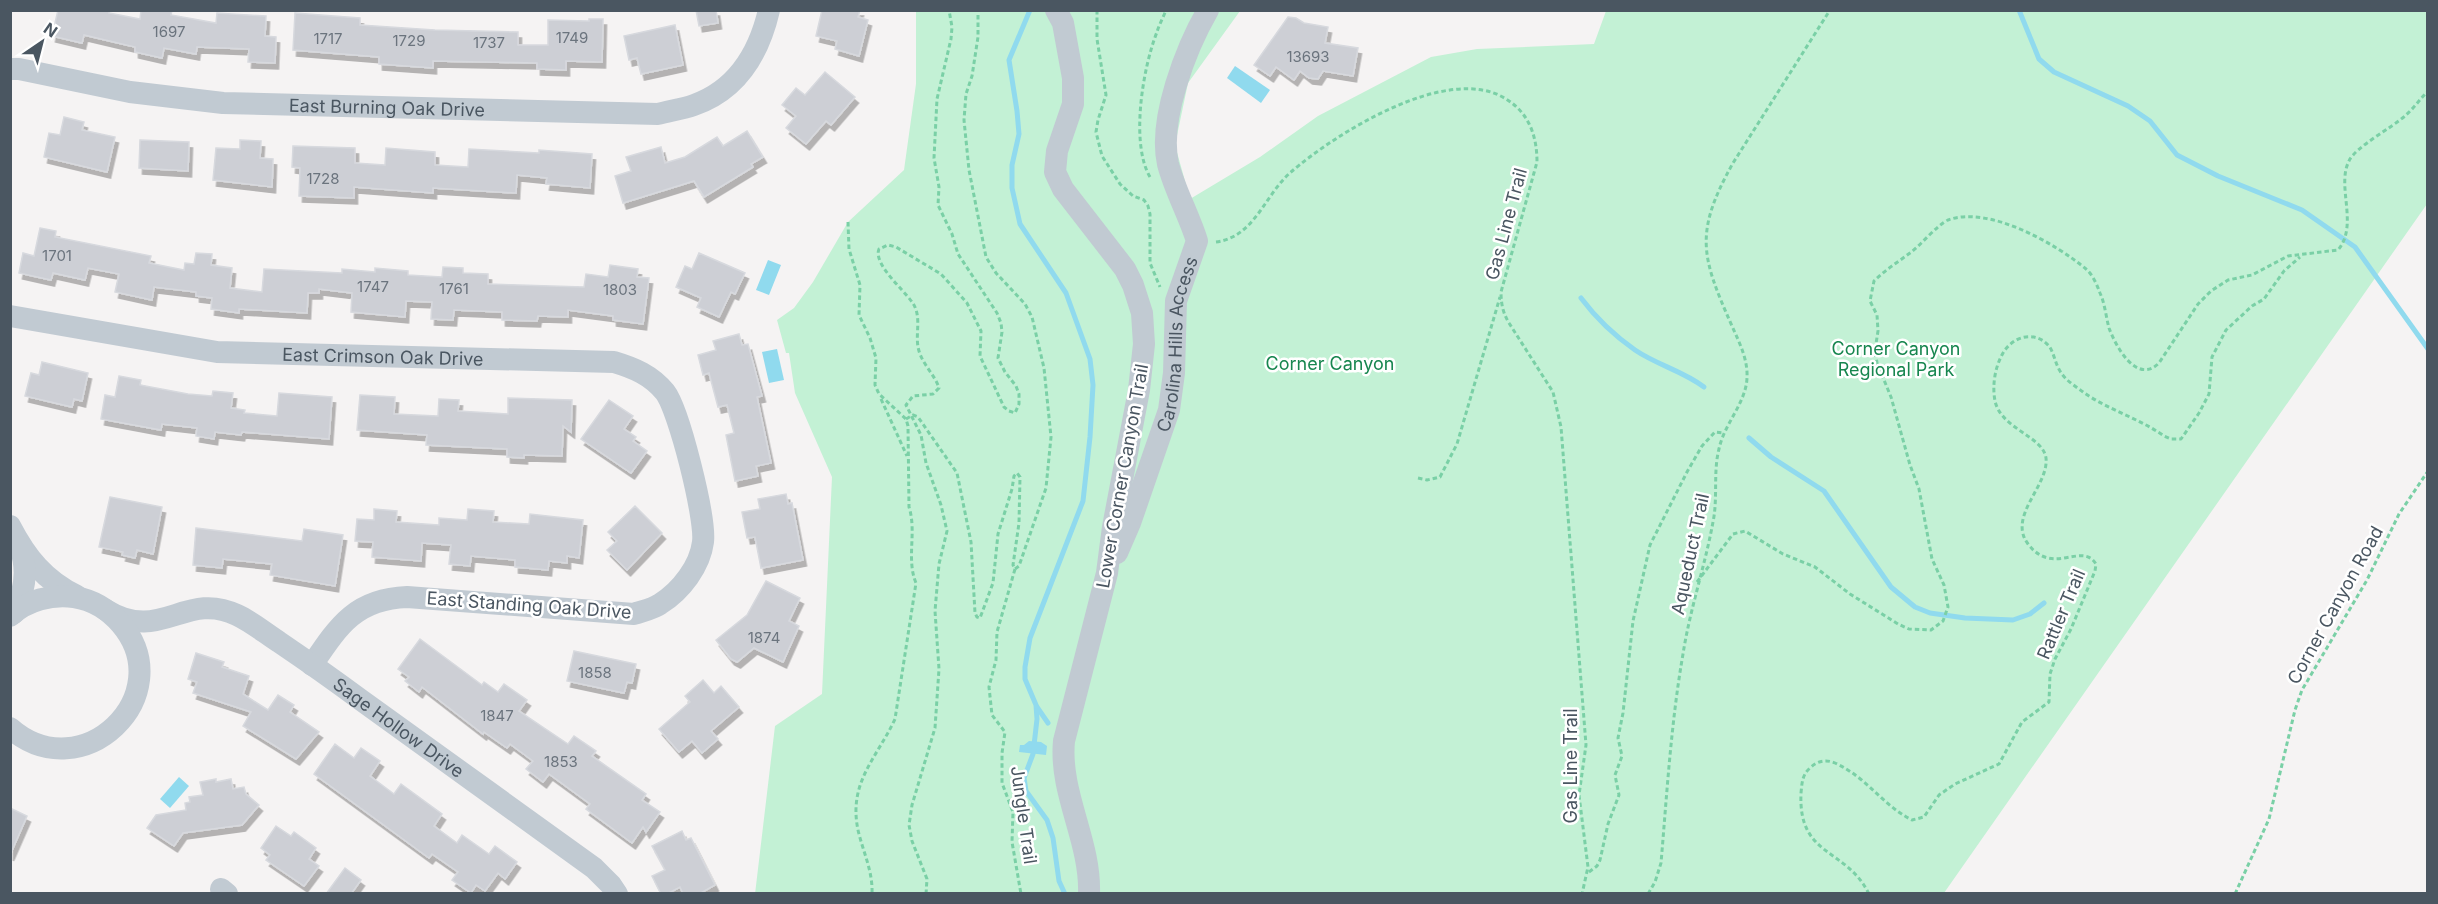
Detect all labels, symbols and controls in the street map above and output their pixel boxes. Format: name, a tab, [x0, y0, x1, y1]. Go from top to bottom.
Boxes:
north arrow	[12, 12, 72, 72]
text: N	[40, 18, 61, 41]
house number: 1697	[153, 22, 185, 41]
house number: 1749	[556, 28, 588, 47]
house number: 1717	[313, 29, 343, 48]
house number: 1729	[392, 31, 426, 50]
house number: 1737	[473, 33, 505, 52]
house number: 13693	[1286, 47, 1330, 66]
street label: East Burning Oak Drive	[289, 94, 485, 120]
street label: Gas Line Trail	[1481, 166, 1531, 282]
house number: 1728	[306, 169, 340, 188]
house number: 1701	[42, 246, 72, 265]
street label: Carolina Hills Access	[1152, 253, 1201, 435]
house number: 1747	[357, 277, 389, 296]
house number: 1761	[439, 279, 469, 298]
house number: 1803	[603, 280, 637, 299]
park label: Corner Canyon Regional Park	[1832, 338, 1960, 380]
street label: East Crimson Oak Drive	[282, 343, 484, 369]
park label: Corner Canyon	[1266, 353, 1394, 374]
street label: Lower Corner Canyon Trail	[1092, 362, 1152, 590]
street label: Aqueduct Trail	[1667, 491, 1713, 617]
street label: Corner Canyon Road	[2283, 522, 2387, 688]
street label: Rattler Trail	[2033, 566, 2089, 662]
street label: East Standing Oak Drive	[426, 587, 632, 623]
house number: 1874	[748, 628, 780, 647]
house number: 1858	[578, 663, 612, 682]
street label: Sage Hollow Drive	[329, 673, 468, 781]
house number: 1847	[480, 706, 514, 725]
street label: Gas Line Trail	[1560, 708, 1581, 824]
house number: 1853	[544, 752, 578, 771]
street label: Jungle Trail	[1007, 765, 1041, 865]

